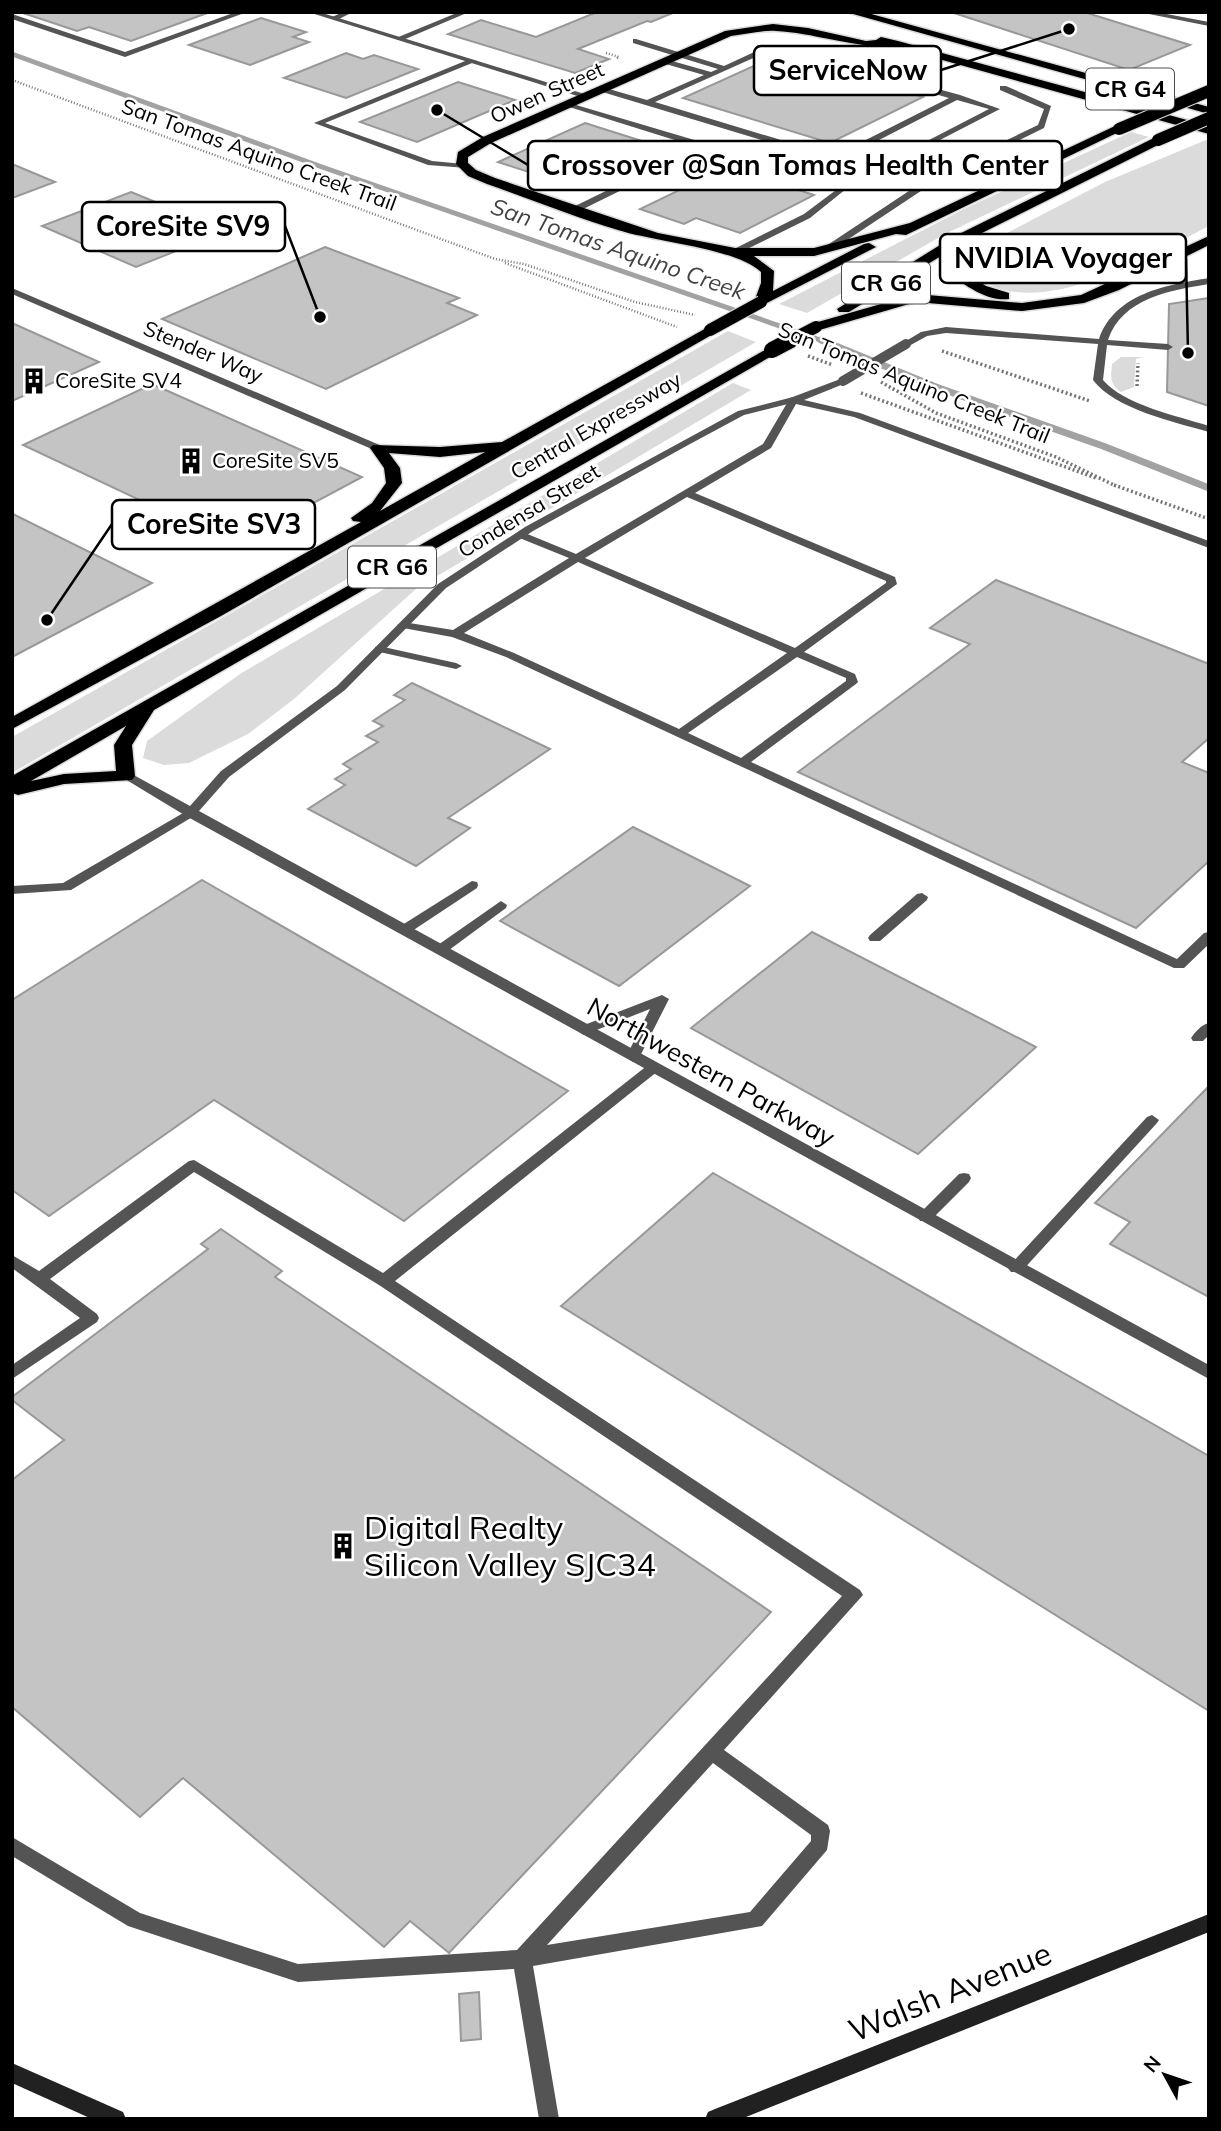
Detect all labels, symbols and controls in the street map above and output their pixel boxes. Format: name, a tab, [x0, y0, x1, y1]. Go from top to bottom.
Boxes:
callout: ServiceNow	[754, 46, 941, 95]
text: ServiceNow	[768, 52, 928, 87]
street label: Owen Street	[486, 55, 607, 129]
road number: CR G4	[1086, 68, 1174, 110]
street label: San Tomas Aquino Creek Trail	[118, 92, 400, 216]
callout: Crossover @San Tomas Health Center	[528, 141, 1062, 190]
text: Crossover @San Tomas Health Center	[542, 147, 1048, 182]
water label: San Tomas Aquino Creek	[487, 191, 750, 306]
callout: CoreSite SV9	[82, 202, 285, 251]
text: CoreSite SV9	[96, 208, 270, 243]
callout: NVIDIA Voyager	[940, 234, 1186, 283]
text: NVIDIA Voyager	[954, 240, 1172, 275]
road number: CR G6	[842, 262, 930, 304]
street label: Stender Way	[140, 314, 267, 388]
street label: San Tomas Aquino Creek Trail	[775, 316, 1054, 449]
building icon: CoreSite SV4	[19, 366, 49, 396]
street label: Central Expressway	[506, 366, 685, 485]
place label: CoreSite SV4	[55, 367, 182, 393]
building icon: CoreSite SV5	[176, 446, 206, 476]
place label: CoreSite SV5	[212, 447, 339, 473]
street label: Condensa Street	[453, 458, 604, 563]
callout: CoreSite SV3	[112, 500, 315, 549]
text: CoreSite SV3	[127, 506, 301, 541]
road number: CR G6	[348, 546, 436, 588]
street label: Northwestern Parkway	[581, 990, 841, 1154]
place label: Digital Realty Silicon Valley SJC34	[364, 1507, 656, 1584]
building icon: Digital Realty Silicon Valley SJC34	[328, 1531, 358, 1561]
street label: Walsh Avenue	[842, 1932, 1057, 2050]
north arrow	[1130, 2040, 1200, 2110]
text: N	[1138, 2051, 1166, 2077]

